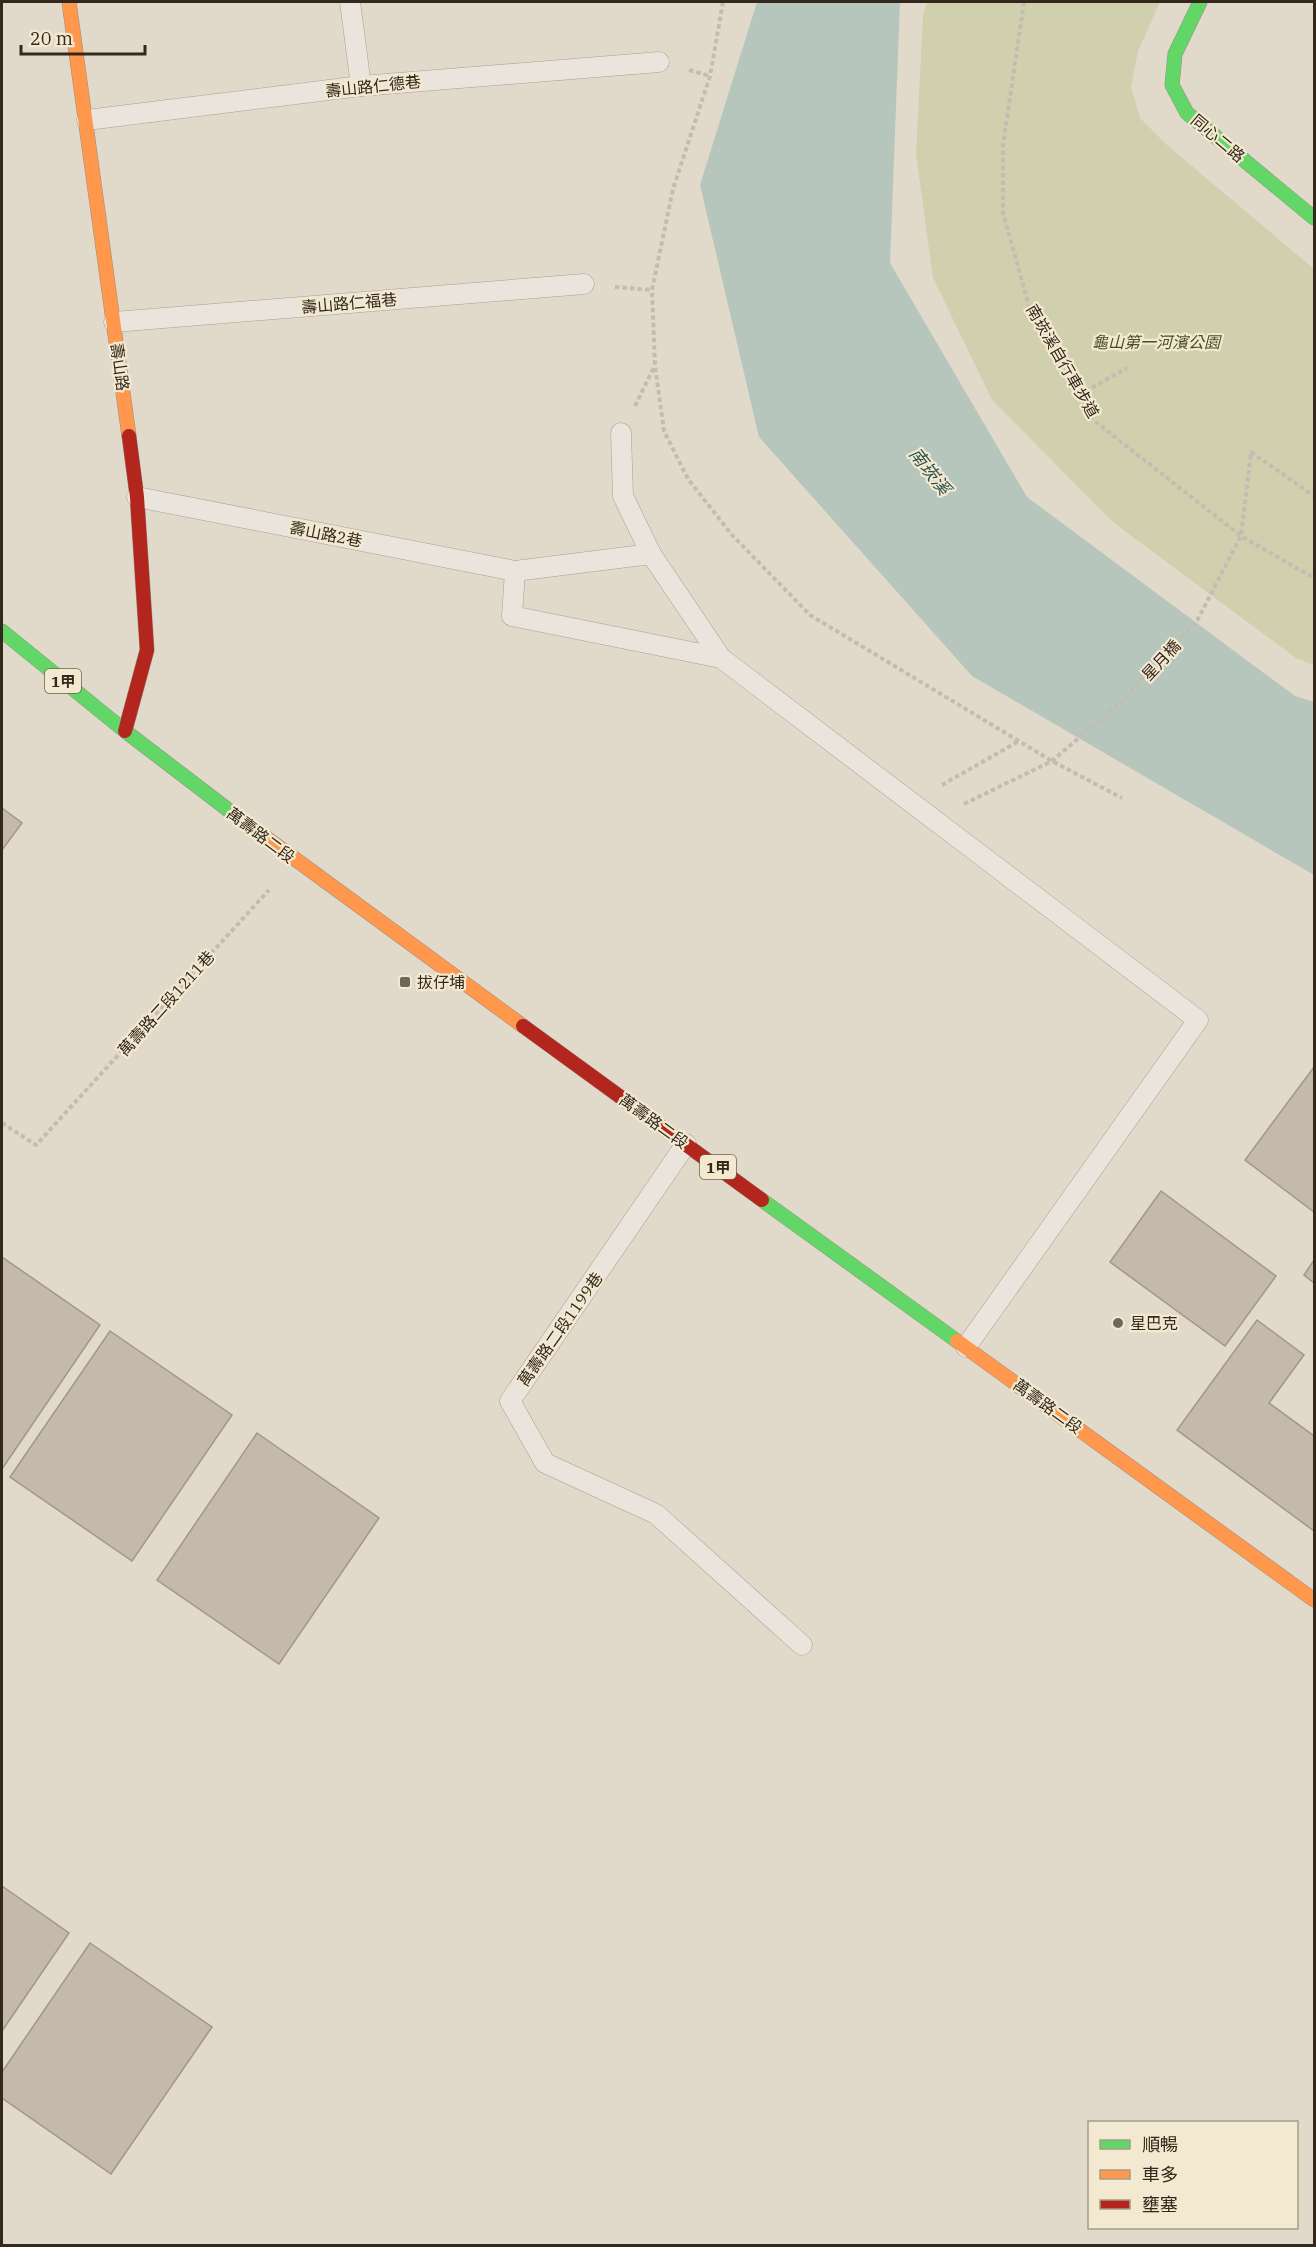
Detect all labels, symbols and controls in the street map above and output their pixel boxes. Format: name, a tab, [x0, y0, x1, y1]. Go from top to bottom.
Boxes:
scale bar	[21, 18, 146, 56]
text: 20 m	[30, 27, 73, 50]
street label: 壽山路仁德巷	[324, 71, 422, 101]
street label: 同心二路	[1187, 110, 1249, 166]
street label: 壽山路仁福巷	[300, 289, 398, 317]
street label: 南崁溪自行車步道	[1022, 301, 1104, 421]
park label: 龜山第一河濱公園	[1092, 332, 1222, 352]
street label: 壽山路	[107, 342, 133, 392]
water label: 南崁溪	[904, 443, 958, 502]
street label: 壽山路2巷	[288, 517, 364, 551]
street label: 星月橋	[1137, 636, 1185, 684]
road number: 1甲	[45, 669, 81, 693]
street label: 萬壽路二段	[223, 803, 299, 867]
street label: 萬壽路二段1211巷	[114, 946, 218, 1060]
place label: 拔仔埔	[417, 972, 465, 992]
marker: 拔仔埔	[398, 975, 412, 989]
street label: 萬壽路二段	[616, 1089, 692, 1153]
road number: 1甲	[700, 1155, 736, 1179]
street label: 萬壽路二段1199巷	[513, 1268, 607, 1390]
place label: 星巴克	[1130, 1313, 1178, 1333]
marker: 星巴克	[1111, 1316, 1125, 1330]
street label: 萬壽路二段	[1010, 1374, 1086, 1438]
legend	[1088, 2121, 1298, 2229]
text: 順暢	[1142, 2133, 1178, 2156]
text: 車多	[1142, 2163, 1178, 2186]
text: 壅塞	[1142, 2193, 1178, 2216]

